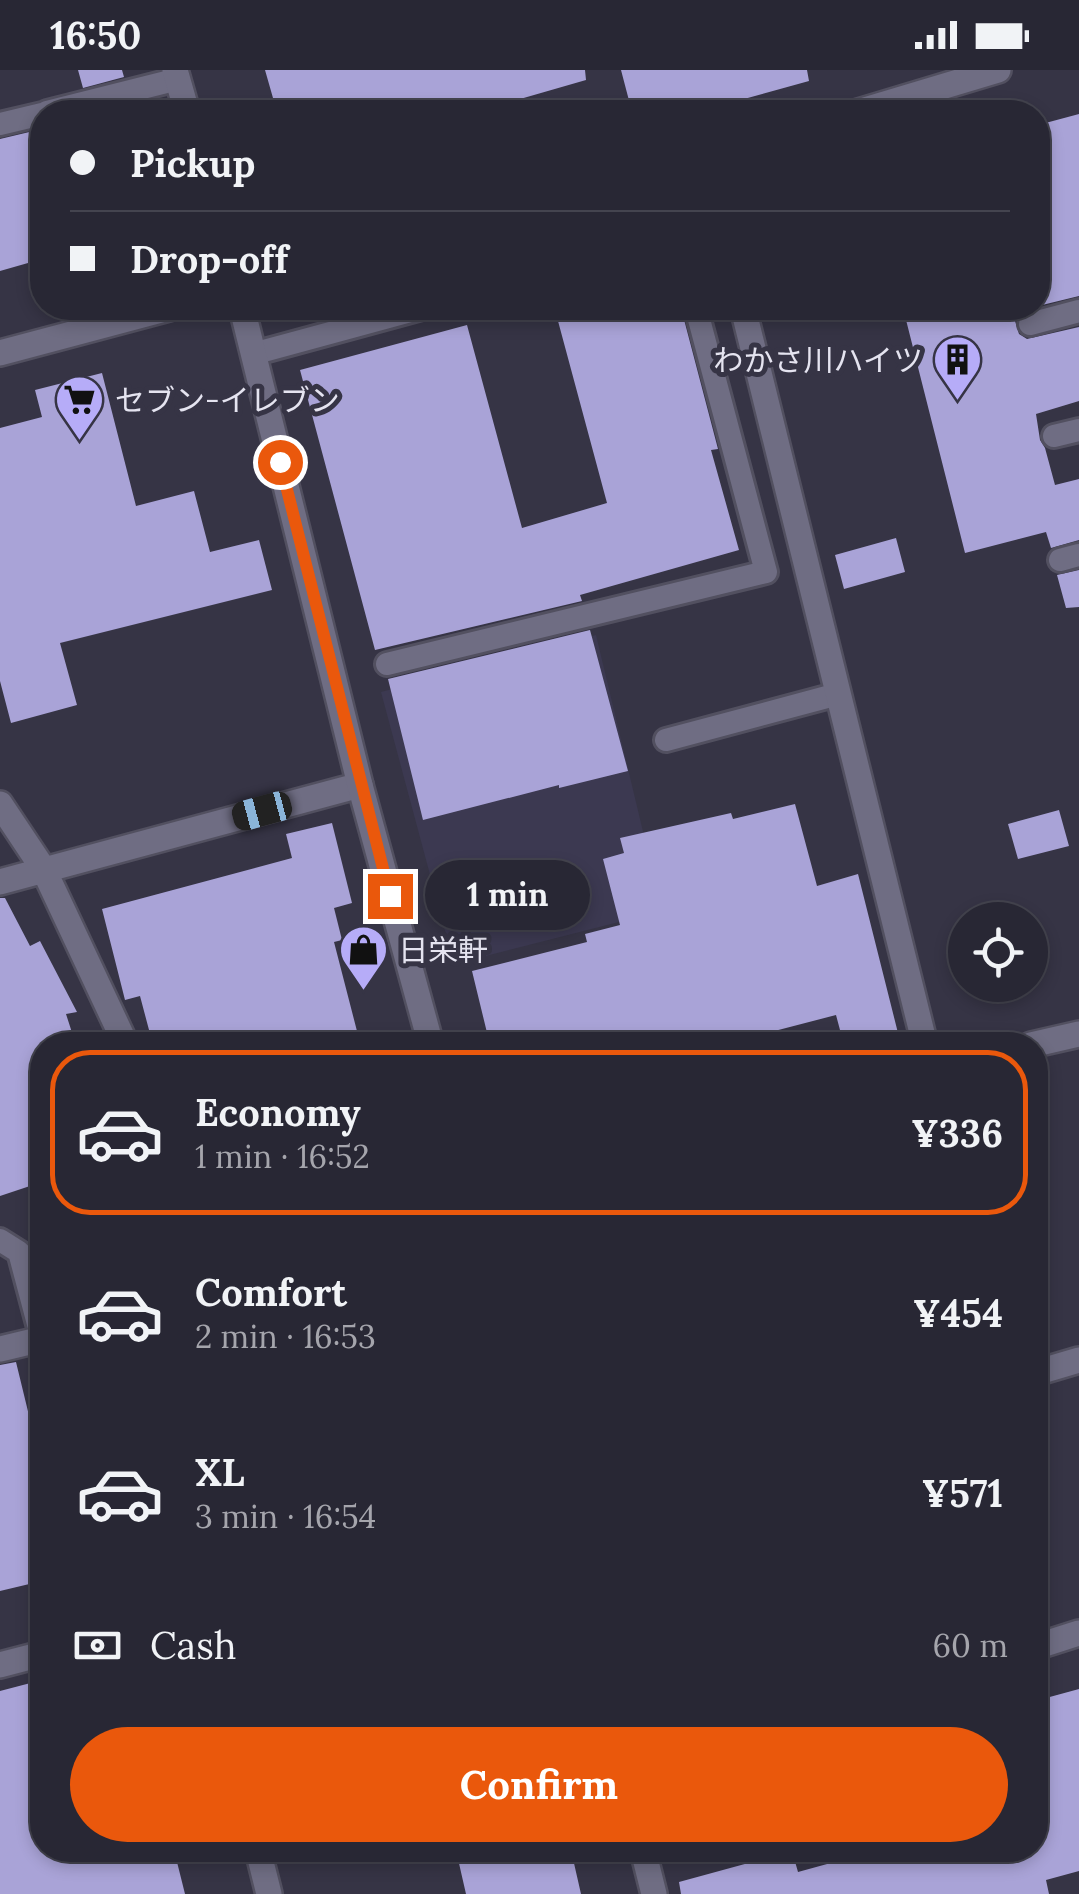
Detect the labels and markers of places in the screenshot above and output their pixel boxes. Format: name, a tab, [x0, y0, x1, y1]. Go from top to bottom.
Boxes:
building icon: わかさ川ハイツ	[932, 334, 984, 402]
place label: わかさ川ハイツ	[714, 341, 923, 379]
supermarket icon: セブン-イレブン	[54, 374, 106, 442]
place label: セブン-イレブン	[115, 381, 340, 419]
shop icon: 日栄軒	[337, 924, 389, 992]
place label: 日栄軒	[398, 931, 488, 969]

